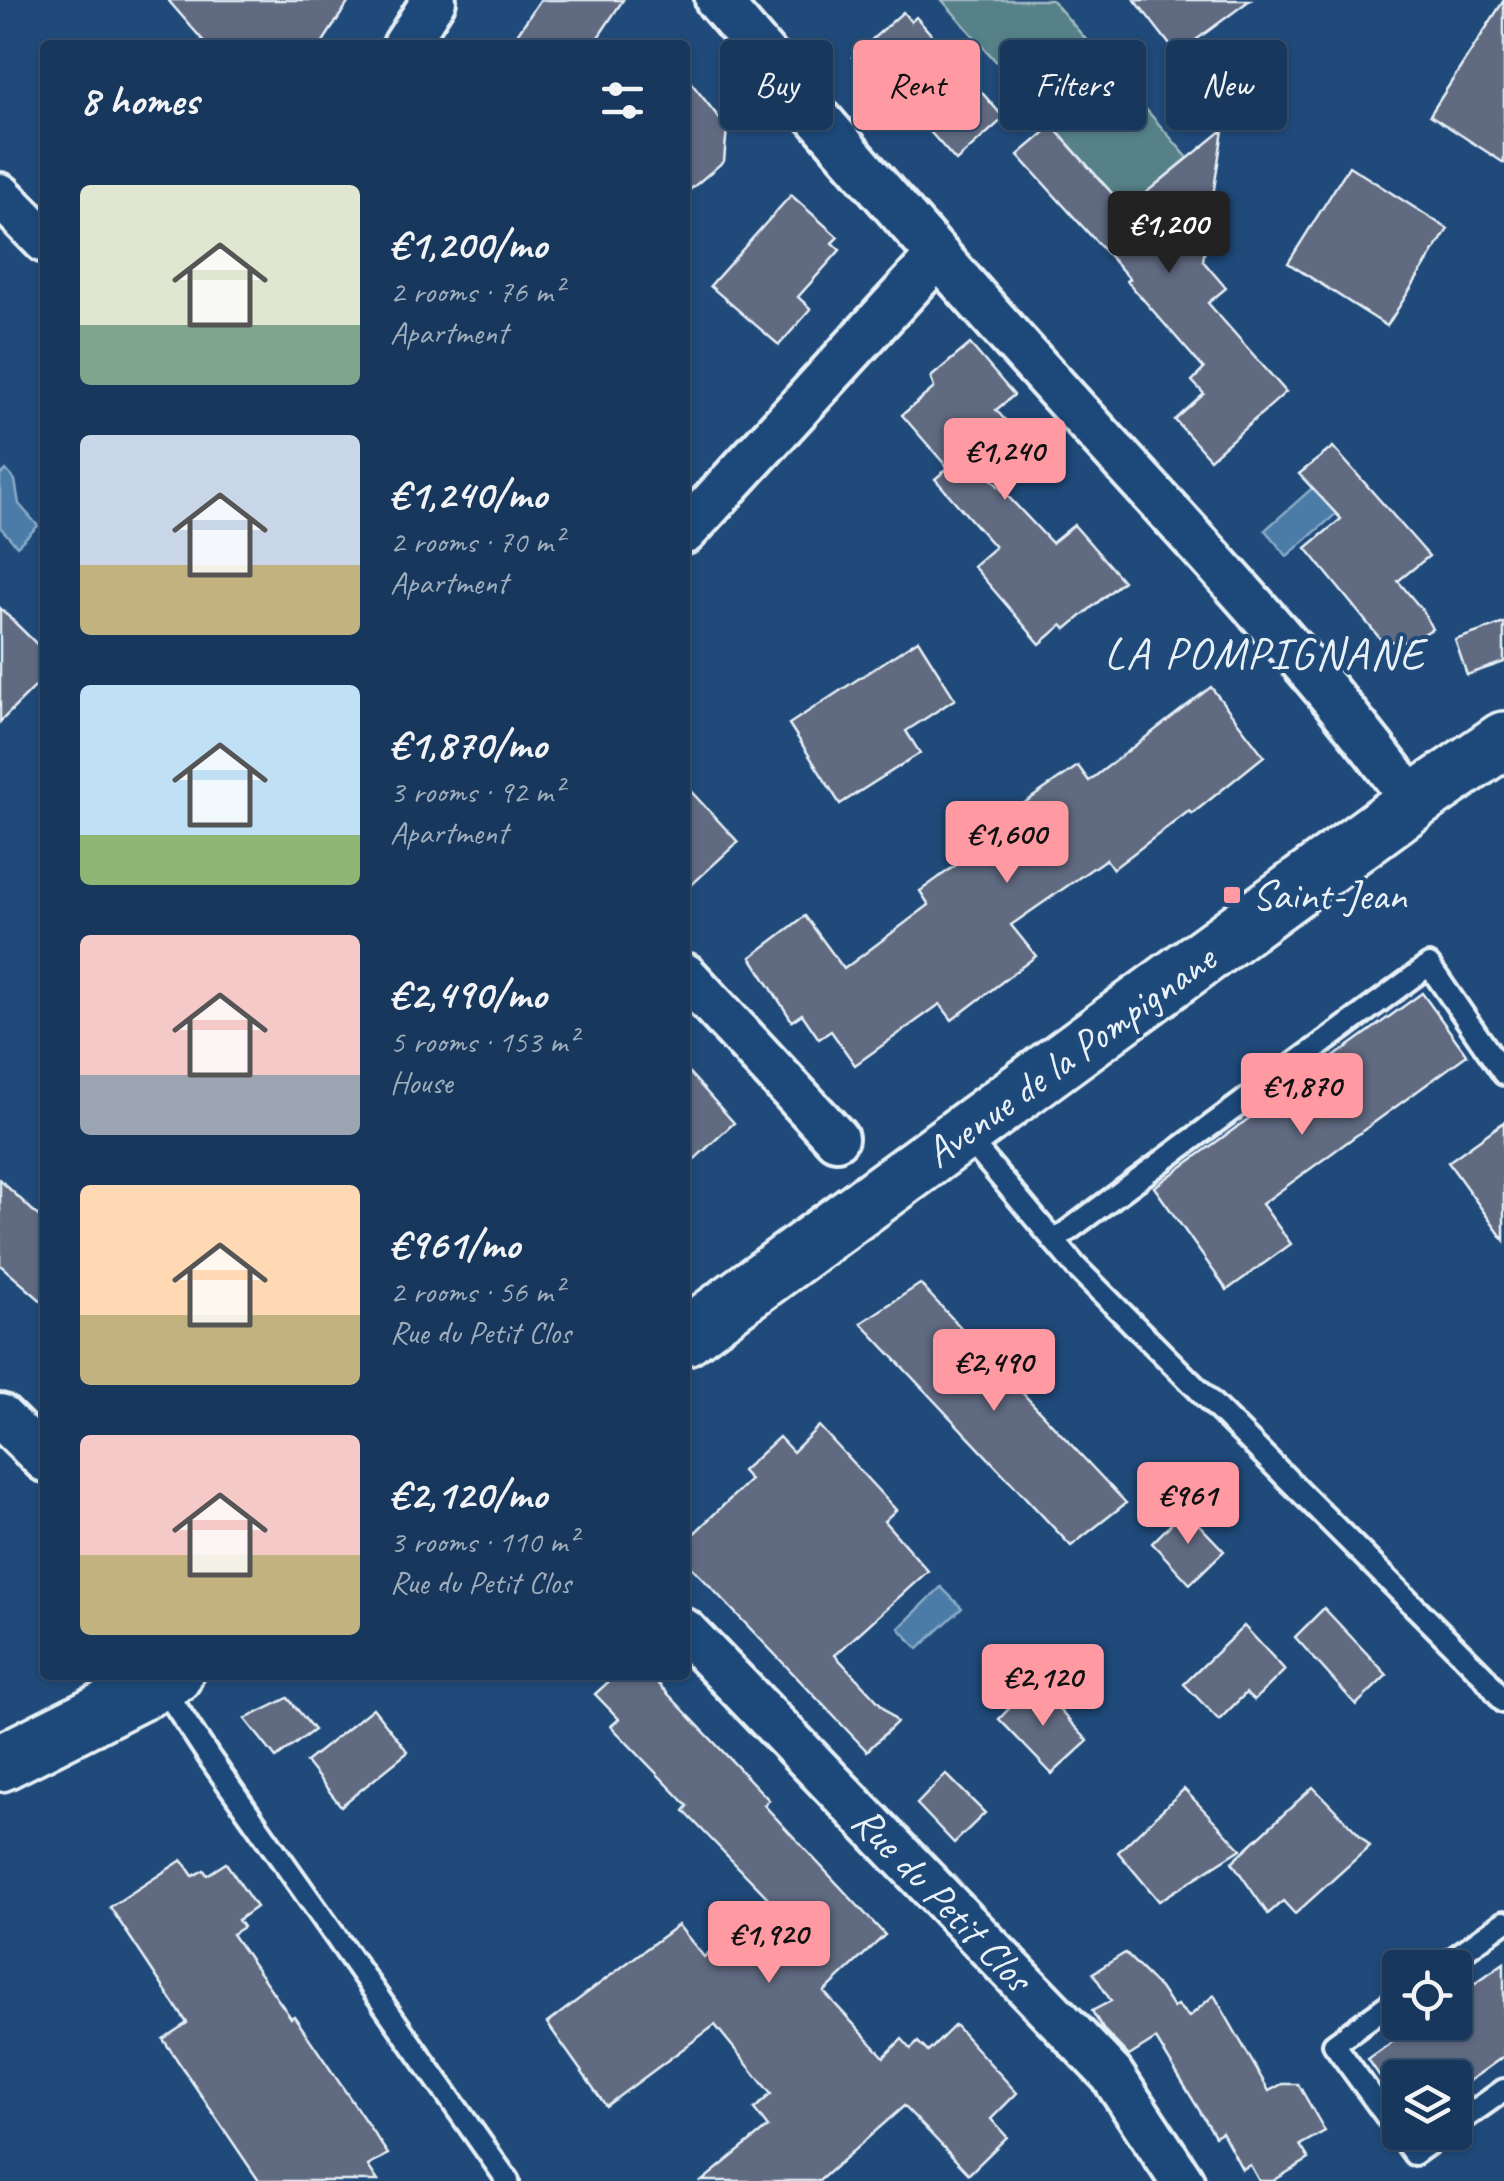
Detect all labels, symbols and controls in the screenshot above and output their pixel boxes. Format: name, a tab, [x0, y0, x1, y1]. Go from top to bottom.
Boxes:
chip: Buy	[720, 40, 833, 130]
chip: Rent	[853, 40, 980, 130]
chip: Filters	[1000, 40, 1146, 130]
chip: New	[1166, 40, 1287, 130]
icon: filters	[595, 73, 650, 128]
text: 8 homes	[80, 74, 199, 127]
pin: €1,200	[1088, 191, 1250, 276]
text: €1,200	[1130, 203, 1208, 244]
text: €1,200/mo	[390, 218, 547, 271]
icon: home	[160, 225, 280, 345]
text: 2 rooms · 76 m²	[390, 271, 563, 312]
text: Apartment	[390, 312, 508, 353]
pin: €1,240	[924, 418, 1086, 503]
text: €1,240	[966, 430, 1044, 471]
text: €1,240/mo	[390, 468, 547, 521]
icon: home	[160, 475, 280, 595]
text: 2 rooms · 70 m²	[390, 521, 563, 562]
text: Apartment	[390, 562, 508, 603]
district label: LA POMPIGNANE	[1104, 625, 1428, 682]
text: €1,870/mo	[390, 718, 546, 771]
icon: home	[160, 725, 280, 845]
text: 3 rooms · 92 m²	[390, 771, 563, 812]
pin: €1,600	[926, 801, 1088, 886]
text: Apartment	[390, 812, 508, 853]
text: €1,600	[967, 813, 1047, 854]
place label: Saint-Jean	[1252, 869, 1408, 922]
marker: Saint-Jean	[1221, 884, 1243, 906]
street label: Avenue de la Pompignane	[914, 931, 1228, 1179]
text: €2,490/mo	[390, 968, 546, 1021]
icon: home	[160, 975, 280, 1095]
text: 5 rooms · 153 m²	[390, 1021, 577, 1062]
pin: €1,870	[1221, 1053, 1383, 1138]
text: House	[390, 1062, 452, 1103]
text: €1,870	[1263, 1065, 1341, 1106]
text: €961/mo	[390, 1218, 520, 1271]
icon: home	[160, 1225, 280, 1345]
text: 2 rooms · 56 m²	[390, 1271, 563, 1312]
text: Rue du Petit Clos	[390, 1312, 571, 1353]
pin: €2,490	[913, 1329, 1075, 1414]
text: €2,490	[955, 1341, 1033, 1382]
pin: €961	[1129, 1462, 1247, 1547]
text: €2,120/mo	[390, 1468, 547, 1521]
text: €961	[1159, 1474, 1217, 1515]
icon: home	[160, 1475, 280, 1595]
text: 3 rooms · 110 m²	[390, 1521, 577, 1562]
text: Rue du Petit Clos	[390, 1562, 571, 1603]
pin: €2,120	[962, 1644, 1124, 1729]
text: €2,120	[1004, 1656, 1082, 1697]
street label: Rue du Petit Clos	[840, 1795, 1046, 2005]
pin: €1,920	[688, 1901, 850, 1986]
text: €1,920	[730, 1913, 808, 1954]
map controls	[1382, 1950, 1472, 2150]
button: locate	[1382, 1950, 1472, 2040]
button: layers	[1382, 2060, 1472, 2150]

